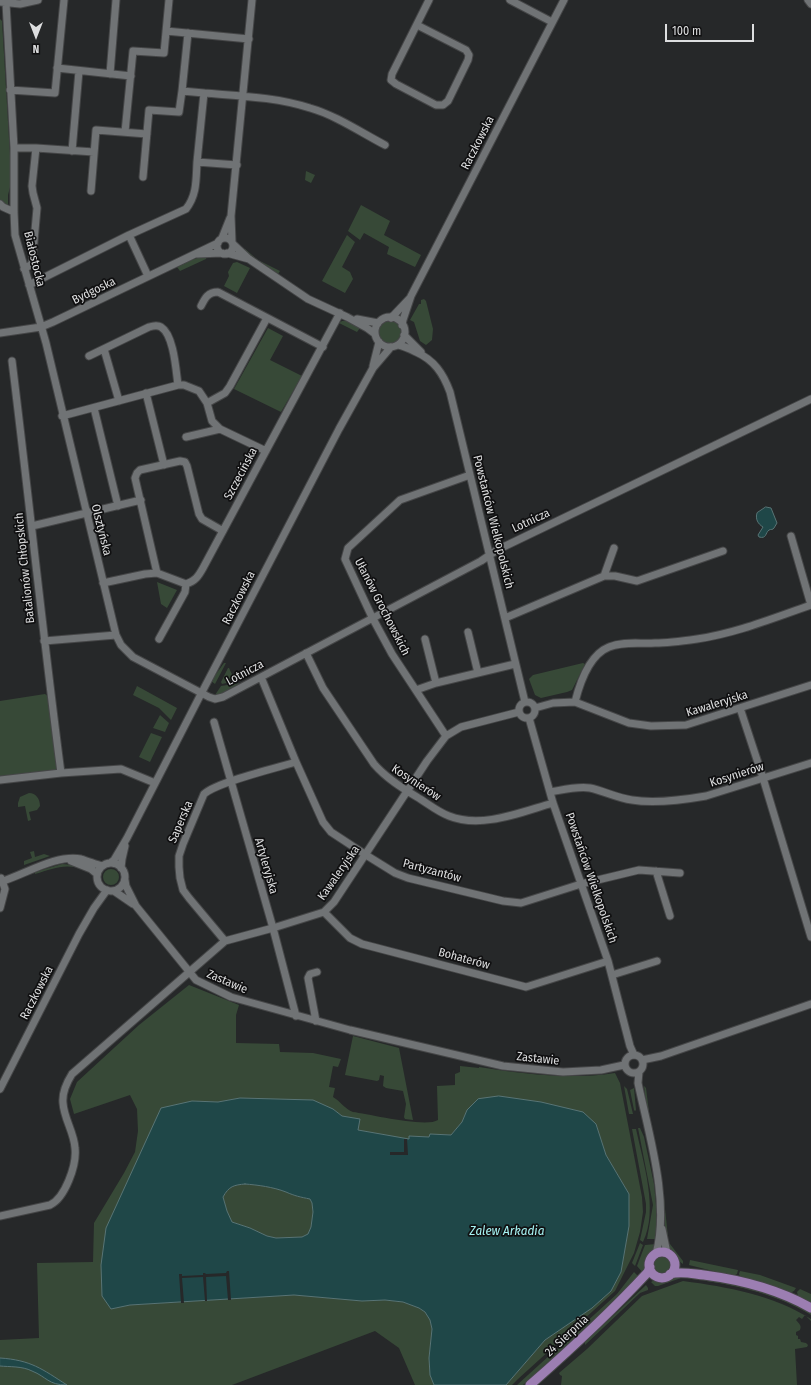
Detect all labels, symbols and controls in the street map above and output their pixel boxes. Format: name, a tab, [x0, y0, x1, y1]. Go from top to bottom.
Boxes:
north arrow	[16, 16, 56, 56]
scale bar	[667, 16, 756, 42]
text: 100 m	[672, 24, 701, 38]
text: N	[33, 42, 39, 55]
street label: Raczkowska	[458, 114, 498, 172]
street label: Białostocka	[20, 230, 48, 288]
street label: Bydgoska	[70, 274, 118, 308]
street label: Szczecińska	[221, 445, 261, 503]
street label: Powstańców Wielkopolskich	[469, 454, 517, 590]
street label: Olsztyńska	[88, 503, 114, 557]
street label: Lotnicza	[510, 506, 552, 536]
street label: Batalionów Chłopskich	[12, 512, 38, 624]
street label: Ułanów Grochowskich	[351, 556, 413, 658]
street label: Raczkowska	[219, 569, 259, 627]
street label: Lotnicza	[224, 657, 266, 689]
street label: Kawaleryjska	[685, 688, 749, 720]
street label: Kosynierów	[708, 759, 766, 791]
street label: Kosynierów	[389, 762, 443, 804]
street label: Saperska	[166, 799, 196, 845]
street label: Powstańców Wielkopolskich	[562, 811, 620, 945]
street label: Artyleryjska	[251, 836, 281, 896]
street label: Kawaleryjska	[315, 843, 363, 903]
street label: Partyzantów	[401, 856, 463, 886]
street label: Bohaterów	[437, 945, 491, 973]
street label: Raczkowska	[17, 964, 57, 1022]
street label: Zastawie	[204, 967, 250, 997]
street label: Zastawie	[516, 1050, 560, 1068]
water label: Zalew Arkadia	[470, 1223, 544, 1239]
street label: 24 Sierpnia	[542, 1312, 592, 1360]

